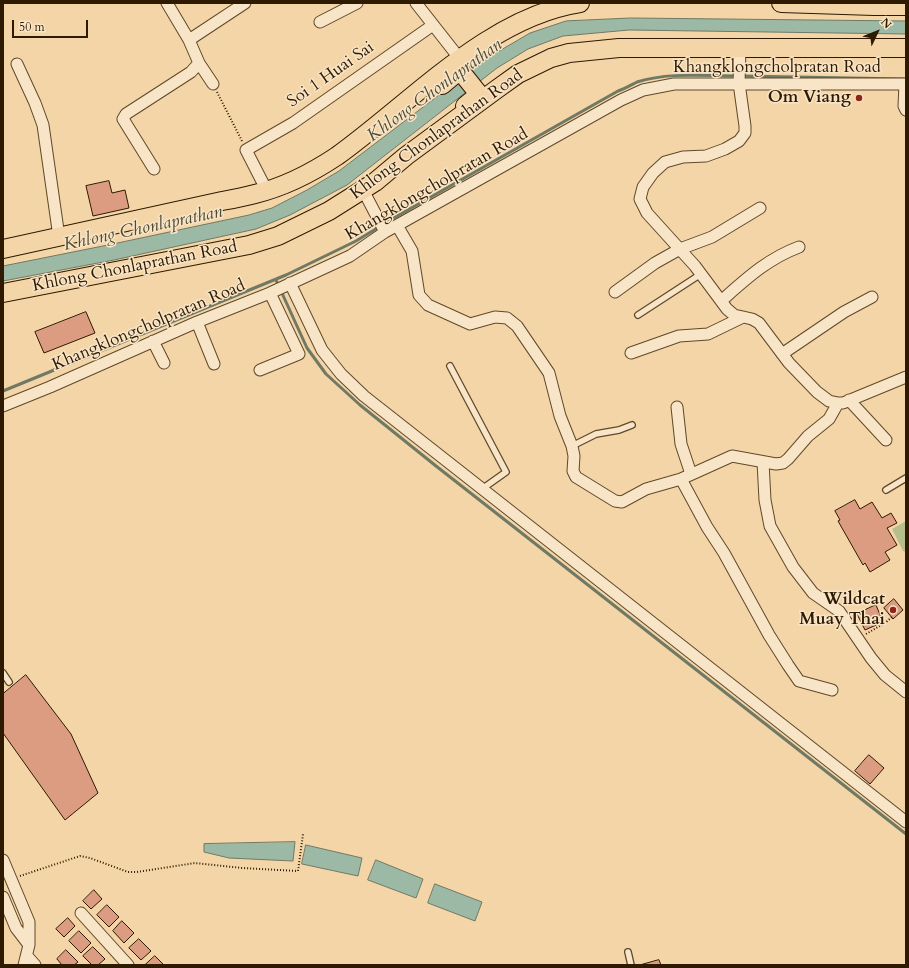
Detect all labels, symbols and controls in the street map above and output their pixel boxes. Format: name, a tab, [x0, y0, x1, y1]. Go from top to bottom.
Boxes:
scale bar	[14, 12, 90, 38]
north arrow	[857, 12, 897, 52]
text: N	[877, 15, 895, 32]
text: 50 m	[19, 19, 45, 35]
water label: Khlong Chonlaprathan	[363, 35, 507, 147]
street label: Soi 1 Huai Sai	[284, 38, 378, 112]
street label: Khangklongcholpratan Road	[673, 58, 881, 78]
street label: Khlong Chonlaprathan Road	[347, 66, 527, 204]
place label: Om Viang	[768, 88, 851, 108]
marker: Om Viang	[854, 93, 864, 103]
street label: Khangklongcholpratan Road	[342, 124, 532, 246]
water label: Khlong Chonlaprathan	[62, 202, 224, 256]
street label: Khlong Chonlaprathan Road	[31, 237, 239, 297]
street label: Khangklongcholpratan Road	[49, 276, 249, 376]
place label: Wildcat Muay Thai	[799, 590, 885, 630]
marker: Wildcat Muay Thai	[888, 605, 898, 615]

